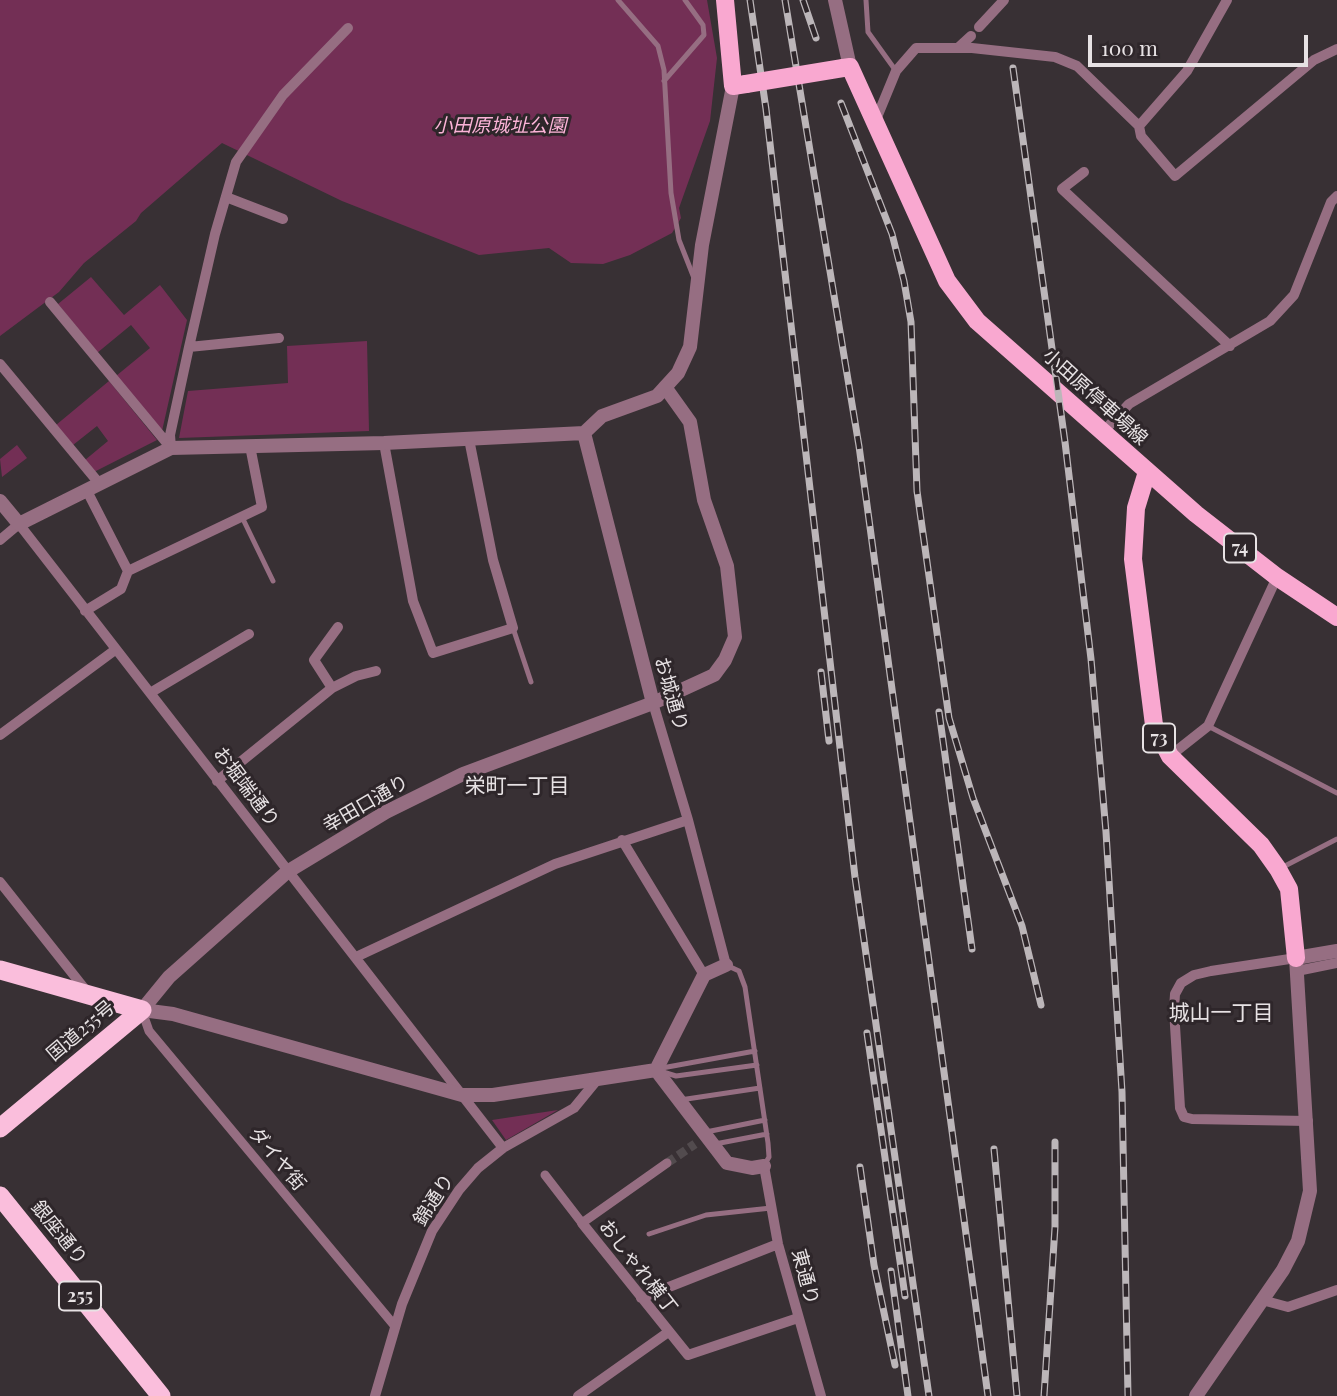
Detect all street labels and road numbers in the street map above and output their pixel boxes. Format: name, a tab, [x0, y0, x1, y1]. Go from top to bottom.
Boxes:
street label: 小田原停車場線	[1038, 344, 1152, 450]
road number: 74	[1224, 534, 1256, 562]
street label: お城通り	[650, 654, 692, 734]
road number: 73	[1143, 724, 1175, 752]
street label: お堀端通り	[208, 742, 284, 832]
street label: 幸田口通り	[319, 770, 413, 838]
street label: 国道255号	[42, 996, 120, 1066]
street label: ダイヤ街	[244, 1123, 310, 1195]
street label: 錦通り	[409, 1170, 459, 1230]
street label: 銀座通り	[26, 1196, 92, 1270]
street label: おしゃれ横丁	[594, 1215, 682, 1319]
street label: 東通り	[787, 1247, 823, 1307]
road number: 255	[59, 1282, 101, 1310]

